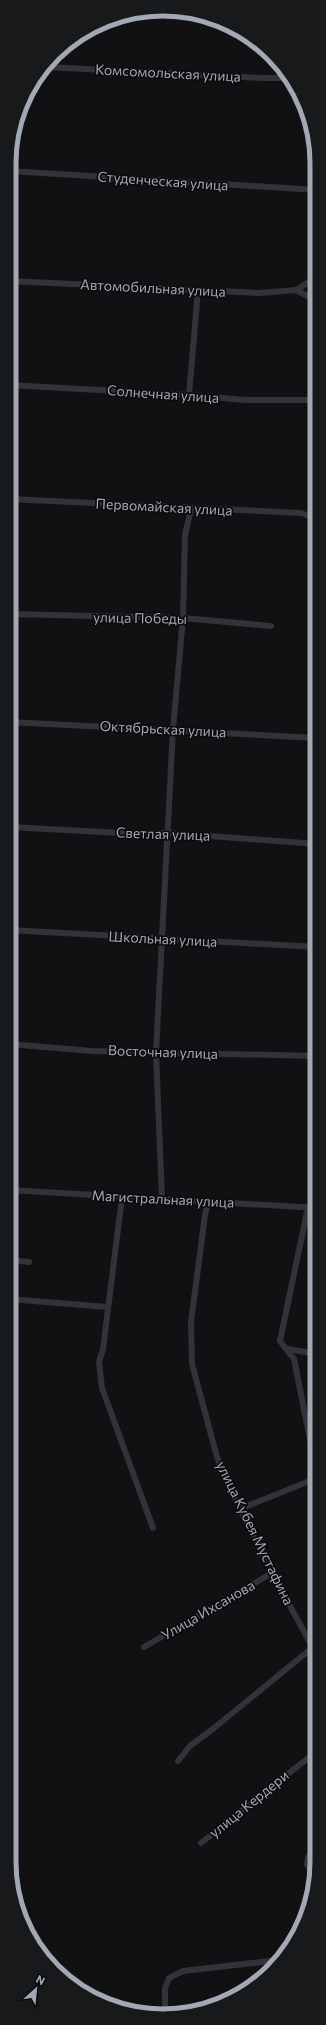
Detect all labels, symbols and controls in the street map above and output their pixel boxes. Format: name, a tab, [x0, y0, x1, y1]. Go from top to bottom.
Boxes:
street label: Комсомольская улица	[95, 60, 241, 85]
street label: Студенческая улица	[97, 167, 229, 194]
street label: Автомобильная улица	[80, 275, 226, 300]
street label: Солнечная улица	[106, 381, 220, 406]
street label: Первомайская улица	[95, 494, 233, 519]
street label: улица Победы	[93, 608, 187, 627]
street label: Октябрьская улица	[99, 717, 227, 740]
street label: Светлая улица	[116, 823, 210, 844]
street label: Школьная улица	[108, 927, 218, 950]
street label: Восточная улица	[108, 1041, 218, 1062]
street label: Магистральная улица	[91, 1186, 235, 1211]
street label: улица Кубея Мустафина	[213, 1458, 298, 1608]
street label: Улица Ихсанова	[158, 1576, 258, 1643]
street label: улица Кердери	[206, 1766, 292, 1841]
north arrow	[16, 1969, 56, 2009]
text: N	[34, 1972, 47, 1987]

